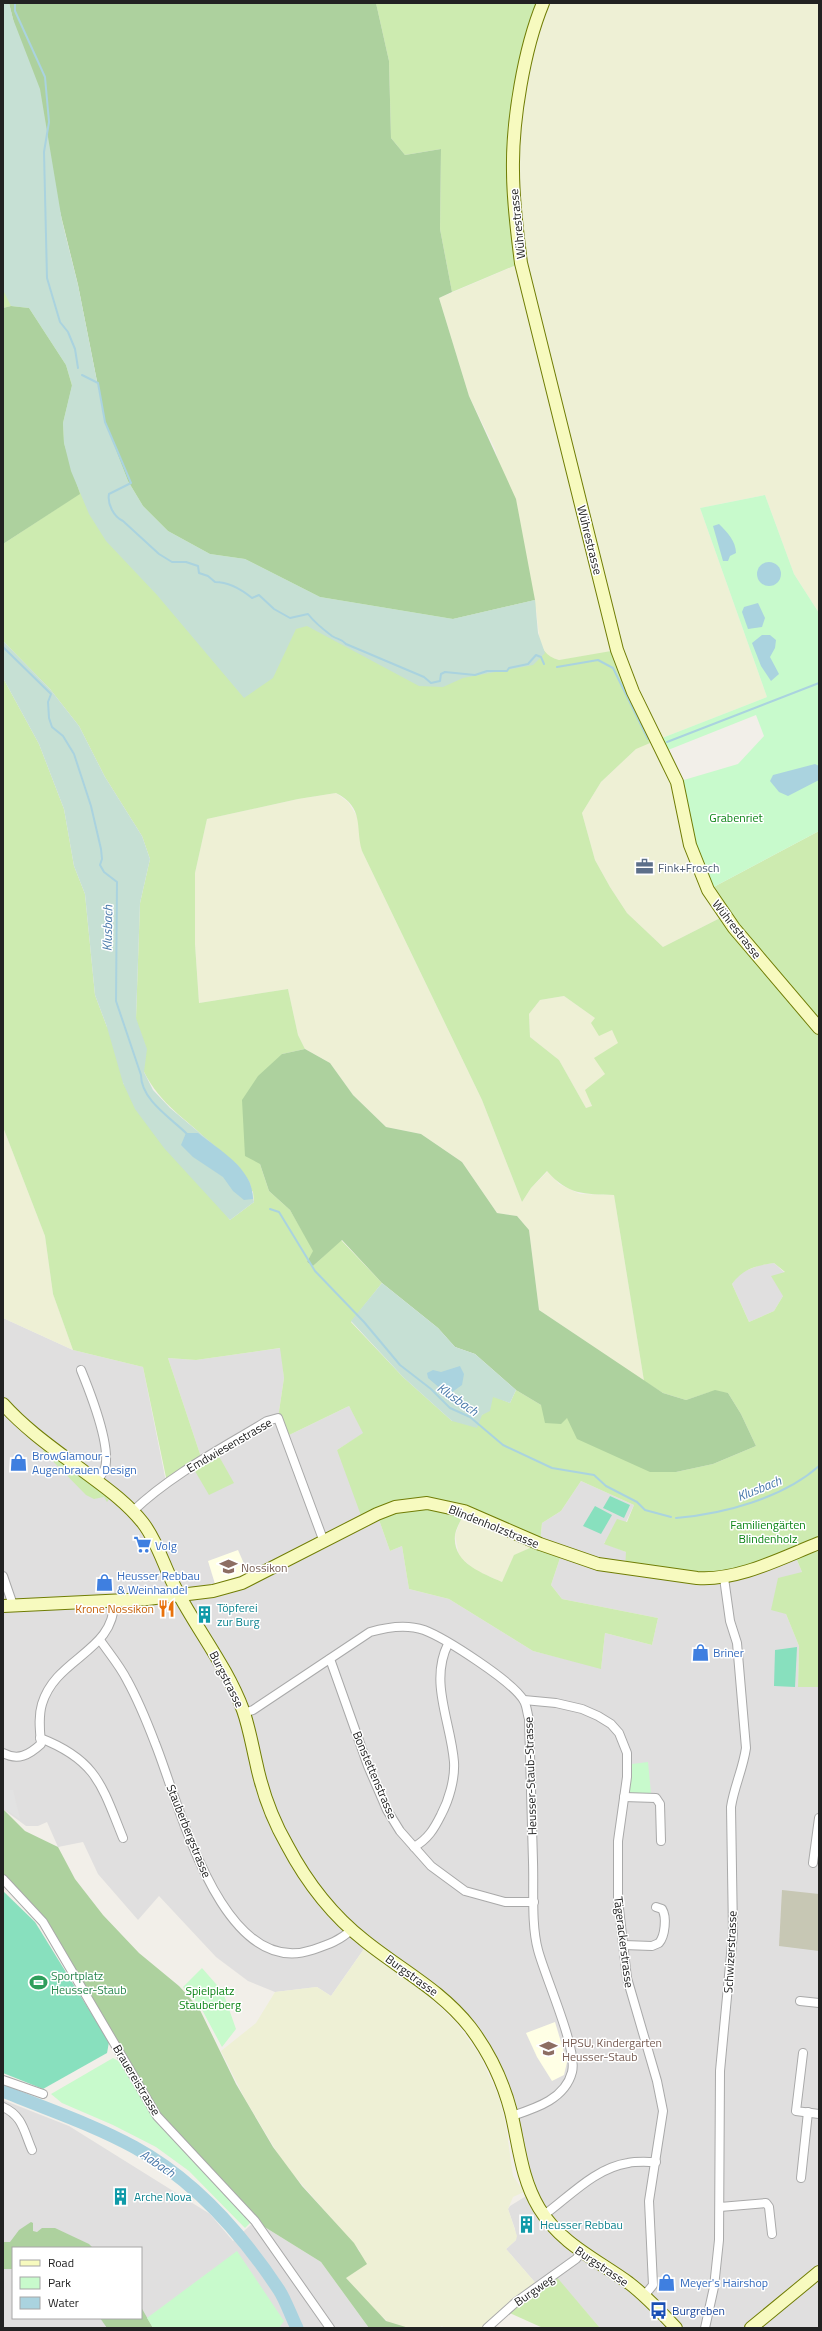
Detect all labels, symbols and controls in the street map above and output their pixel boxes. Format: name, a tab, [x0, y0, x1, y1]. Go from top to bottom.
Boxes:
street label: Wührestrasse	[504, 188, 530, 260]
street label: Wührestrasse	[572, 503, 608, 577]
park label: Grabenriet	[709, 808, 763, 827]
office icon: Fink+Frosch	[635, 857, 655, 877]
place label: Fink+Frosch	[658, 858, 720, 877]
street label: Wührestrasse	[708, 895, 766, 963]
water label: Klusbach	[97, 904, 117, 951]
water label: Klusbach	[433, 1378, 483, 1421]
street label: Emdwiesenstrasse	[183, 1413, 275, 1477]
place label: BrowGlamour - Augenbrauen Design	[32, 1446, 137, 1479]
shop icon: BrowGlamour - Augenbrauen Design	[9, 1452, 29, 1472]
water label: Klusbach	[734, 1470, 785, 1506]
street label: Blindenholzstrasse	[446, 1499, 542, 1553]
park label: Familiengärten Blindenholz	[730, 1515, 806, 1548]
supermarket icon: Volg	[132, 1535, 152, 1555]
place label: Volg	[155, 1536, 177, 1555]
school or university icon: Nossikon	[218, 1557, 238, 1577]
place label: Nossikon	[241, 1558, 288, 1577]
place label: Heusser Rebbau & Weinhandel	[117, 1566, 200, 1599]
shop icon: Heusser Rebbau & Weinhandel	[94, 1572, 114, 1592]
restaurant icon: Krone Nossikon	[157, 1598, 177, 1618]
place label: Töpferei zur Burg	[217, 1598, 260, 1631]
place label: Krone Nossikon	[75, 1599, 154, 1618]
building icon: Töpferei zur Burg	[194, 1604, 214, 1624]
shop icon: Briner	[690, 1642, 710, 1662]
place label: Briner	[713, 1643, 744, 1662]
street label: Burgstrasse	[205, 1647, 249, 1711]
street label: Heusser-Staub-Strasse	[518, 1716, 542, 1836]
street label: Bonstettenstrasse	[348, 1728, 402, 1822]
street label: Stauberbergstrasse	[162, 1781, 216, 1881]
street label: Tägerackerstrasse	[609, 1895, 639, 1989]
street label: Schwizerstrasse	[718, 1910, 742, 1994]
street label: Burgstrasse	[382, 1949, 442, 2001]
place label: Sportplatz Heusser-Staub	[51, 1966, 127, 1999]
sports icon: Sportplatz Heusser-Staub	[28, 1972, 48, 1992]
park label: Spielplatz Stauberberg	[179, 1981, 241, 2014]
place label: HPSU, Kindergarten Heusser-Staub	[562, 2033, 662, 2066]
school or university icon: HPSU, Kindergarten Heusser-Staub	[539, 2039, 559, 2059]
street label: Brauereistrasse	[108, 2041, 166, 2119]
water label: Aabach	[137, 2144, 180, 2182]
building icon: Arche Nova	[111, 2186, 131, 2206]
place label: Arche Nova	[134, 2187, 192, 2206]
building icon: Heusser Rebbau	[517, 2214, 537, 2234]
place label: Heusser Rebbau	[540, 2215, 623, 2234]
street label: Burgstrasse	[571, 2241, 633, 2291]
legend	[12, 2247, 142, 2319]
text: Road	[48, 2253, 74, 2272]
street label: Burgweg	[510, 2269, 558, 2311]
shop icon: Meyer's Hairshop	[657, 2272, 677, 2292]
text: Park	[48, 2273, 71, 2292]
place label: Meyer's Hairshop	[680, 2273, 768, 2292]
text: Water	[48, 2293, 79, 2312]
bus stop icon: Burgreben	[649, 2300, 669, 2320]
place label: Burgreben	[672, 2301, 725, 2320]

